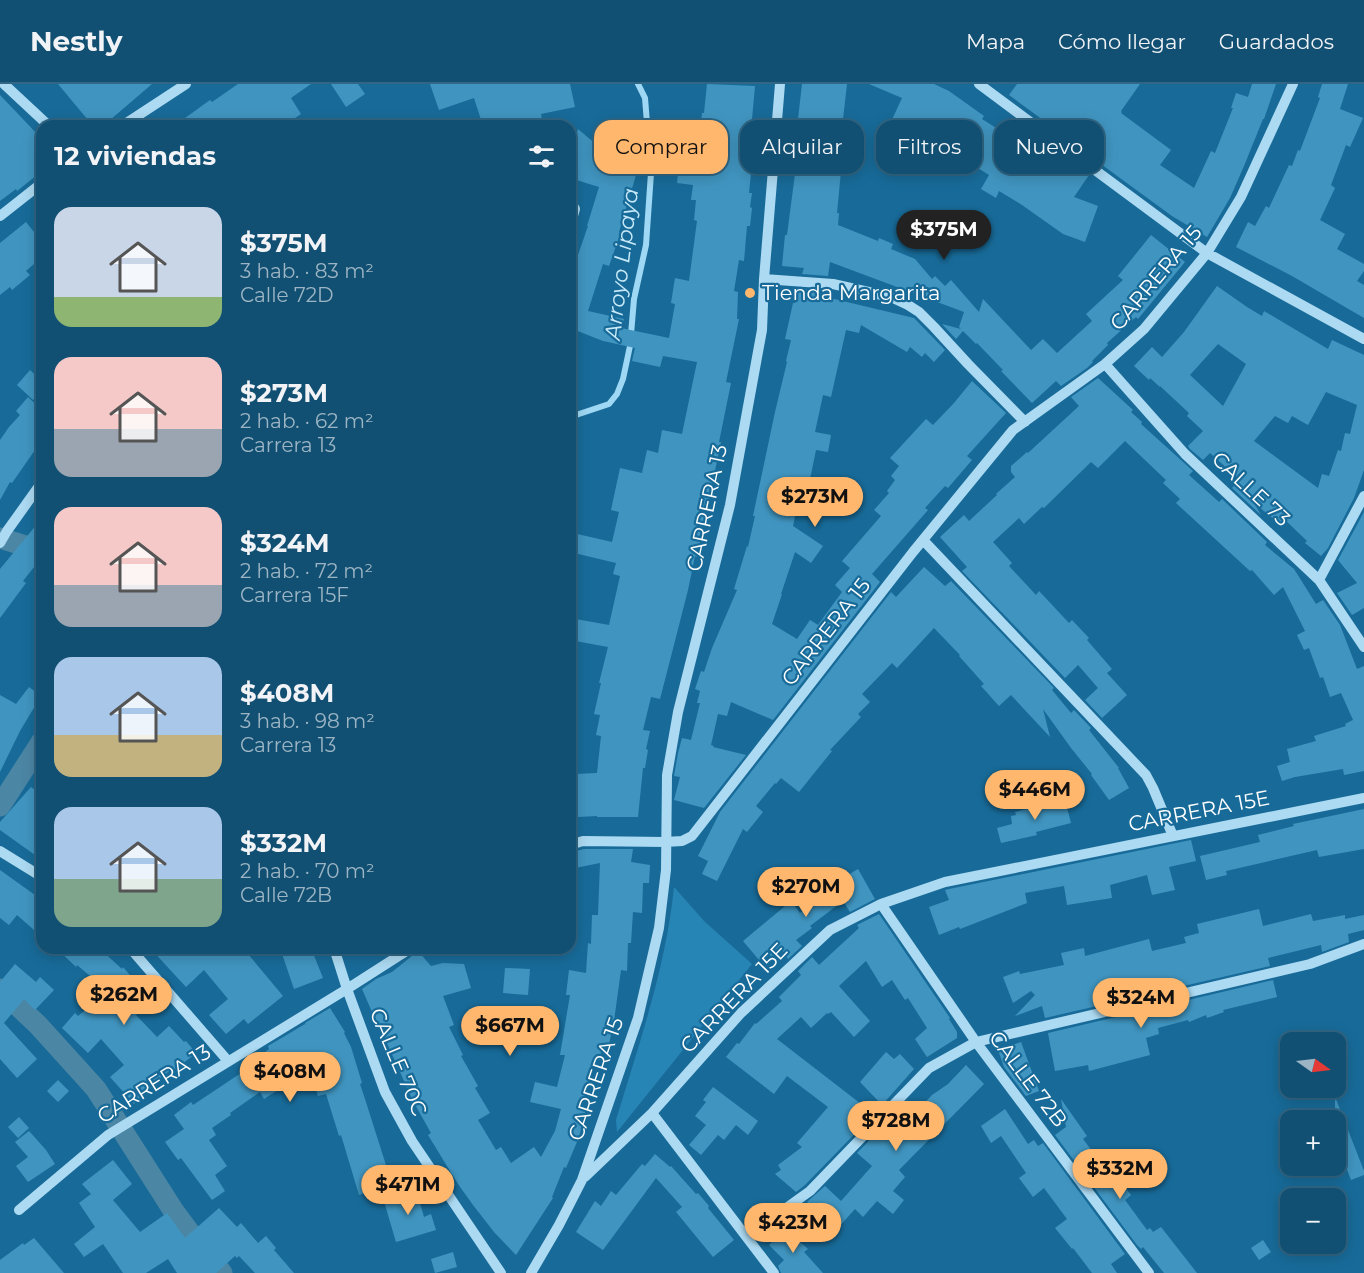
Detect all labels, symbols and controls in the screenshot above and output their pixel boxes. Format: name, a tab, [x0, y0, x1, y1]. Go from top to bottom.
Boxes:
text: Nestly	[30, 24, 123, 58]
text: Mapa	[966, 29, 1025, 54]
text: Cómo llegar	[1058, 29, 1186, 54]
text: Guardados	[1219, 29, 1334, 54]
chip: Comprar	[594, 120, 728, 174]
chip: Alquilar	[740, 120, 864, 174]
chip: Filtros	[876, 120, 982, 174]
chip: Nuevo	[994, 120, 1104, 174]
text: 12 viviendas	[54, 140, 216, 172]
icon: filters	[525, 140, 558, 173]
water label: Arroyo Lipaya	[599, 187, 644, 343]
pin: $375M	[902, 210, 986, 261]
text: $375M	[910, 217, 978, 241]
street label: CARRERA 15	[1105, 220, 1207, 335]
text: $375M	[240, 227, 328, 259]
icon: home	[102, 231, 174, 303]
text: 3 hab. · 83 m²	[240, 259, 374, 283]
place label: Tienda Margarita	[762, 280, 940, 305]
text: Calle 72D	[240, 283, 334, 307]
marker: Tienda Margarita	[743, 286, 757, 300]
text: $273M	[240, 377, 328, 409]
icon: home	[102, 381, 174, 453]
text: 2 hab. · 62 m²	[240, 409, 374, 433]
text: Carrera 13	[240, 433, 336, 457]
street label: CARRERA 13	[681, 442, 732, 574]
street label: CALLE 73	[1207, 446, 1296, 531]
pin: $273M	[773, 477, 857, 528]
text: $273M	[781, 484, 849, 508]
text: $324M	[240, 527, 330, 559]
icon: home	[102, 531, 174, 603]
text: 2 hab. · 72 m²	[240, 559, 373, 583]
street label: CARRERA 15	[776, 573, 875, 690]
text: Carrera 15F	[240, 583, 349, 607]
text: $408M	[240, 677, 334, 709]
icon: home	[102, 681, 174, 753]
text: 3 hab. · 98 m²	[240, 709, 375, 733]
text: Carrera 13	[240, 733, 336, 757]
pin: $446M	[993, 770, 1077, 821]
text: $446M	[999, 777, 1071, 801]
street label: CARRERA 15E	[1126, 785, 1272, 836]
text: $332M	[240, 827, 327, 859]
icon: home	[102, 831, 174, 903]
text: 2 hab. · 70 m²	[240, 859, 375, 883]
pin: $270M	[764, 867, 848, 918]
text: $270M	[771, 874, 841, 898]
text: Calle 72B	[240, 883, 332, 907]
street label: CARRERA 15E	[675, 937, 792, 1058]
pin: $262M	[82, 975, 166, 1026]
pin: $324M	[1099, 978, 1183, 1029]
text: $262M	[90, 982, 158, 1006]
text: $324M	[1107, 985, 1175, 1009]
street label: CALLE 70C	[365, 1004, 432, 1120]
pin: $667M	[468, 1006, 552, 1057]
text: $667M	[475, 1013, 545, 1037]
street label: CARRERA 15	[563, 1014, 628, 1144]
street label: CALLE 72B	[984, 1026, 1073, 1132]
north arrow	[1280, 1032, 1346, 1098]
map controls	[1280, 1032, 1346, 1254]
street label: CARRERA 13	[92, 1039, 215, 1128]
pin: $408M	[248, 1052, 332, 1103]
text: $408M	[254, 1059, 326, 1083]
pin: $728M	[854, 1101, 938, 1152]
text: $728M	[861, 1108, 931, 1132]
button: +	[1280, 1110, 1346, 1176]
pin: $332M	[1078, 1149, 1162, 1200]
text: $332M	[1086, 1156, 1154, 1180]
pin: $471M	[366, 1165, 450, 1216]
text: $471M	[375, 1172, 441, 1196]
button: −	[1280, 1188, 1346, 1254]
pin: $423M	[751, 1203, 835, 1254]
text: $423M	[758, 1210, 828, 1234]

